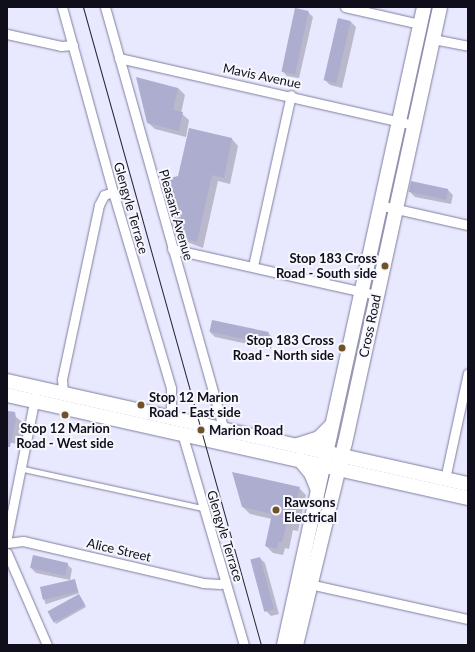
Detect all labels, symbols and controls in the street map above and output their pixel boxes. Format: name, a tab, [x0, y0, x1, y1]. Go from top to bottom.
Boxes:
street label: Mavis Avenue	[221, 60, 303, 92]
street label: Glengyle Terrace	[110, 160, 152, 256]
street label: Pleasant Avenue	[155, 167, 197, 263]
place label: Stop 183 Cross Road - South side	[276, 251, 377, 282]
marker: Stop 183 Cross Road - South side	[380, 261, 390, 271]
street label: Cross Road	[356, 293, 384, 359]
place label: Stop 183 Cross Road - North side	[233, 333, 334, 364]
marker: Stop 183 Cross Road - North side	[337, 343, 347, 353]
place label: Stop 12 Marion Road - East side	[149, 390, 241, 421]
marker: Stop 12 Marion Road - East side	[136, 400, 146, 410]
marker: Stop 12 Marion Road - West side	[60, 410, 70, 420]
place label: Stop 12 Marion Road - West side	[16, 421, 114, 452]
place label: Marion Road	[209, 422, 283, 438]
marker: Marion Road	[196, 425, 206, 435]
street label: Glengyle Terrace	[204, 488, 246, 584]
place label: Rawsons Electrical	[284, 495, 337, 526]
marker: Rawsons Electrical	[271, 505, 281, 515]
street label: Alice Street	[85, 535, 153, 565]

